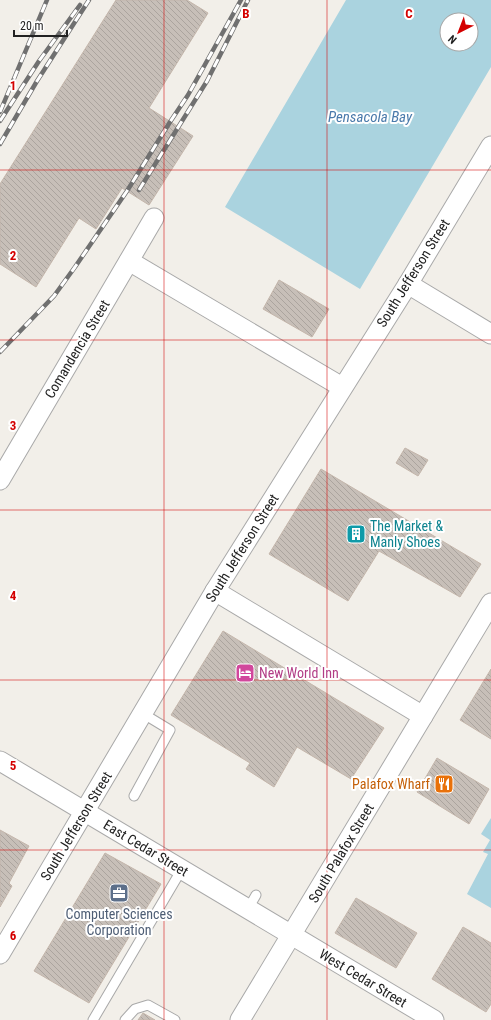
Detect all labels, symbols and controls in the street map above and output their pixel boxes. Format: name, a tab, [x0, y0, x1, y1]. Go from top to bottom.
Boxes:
text: B	[242, 6, 250, 21]
text: C	[405, 6, 413, 21]
scale bar	[14, 12, 67, 38]
north arrow	[439, 12, 479, 52]
text: 20 m	[20, 19, 44, 33]
text: N	[446, 32, 460, 46]
text: 1	[10, 78, 16, 93]
water label: Pensacola Bay	[328, 108, 413, 126]
street label: South Jefferson Street	[373, 216, 453, 330]
text: 2	[10, 248, 17, 263]
street label: Comandencia Street	[41, 297, 113, 401]
text: 3	[10, 418, 16, 433]
street label: South Jefferson Street	[202, 491, 282, 605]
place label: The Market & Manly Shoes	[370, 518, 443, 550]
building icon: The Market & Manly Shoes	[345, 523, 367, 545]
text: 4	[10, 588, 17, 603]
hotel icon: New World Inn	[234, 662, 256, 684]
place label: New World Inn	[259, 665, 339, 681]
text: 5	[10, 758, 17, 773]
street label: South Jefferson Street	[37, 769, 115, 883]
restaurant icon: Palafox Wharf	[433, 773, 455, 795]
place label: Palafox Wharf	[352, 776, 431, 792]
street label: South Palafox Street	[305, 800, 377, 906]
street label: East Cedar Street	[101, 816, 191, 880]
office icon: Computer Sciences Corporation	[108, 882, 130, 904]
place label: Computer Sciences Corporation	[65, 906, 173, 938]
text: 6	[10, 928, 17, 943]
street label: West Cedar Street	[316, 946, 410, 1010]

